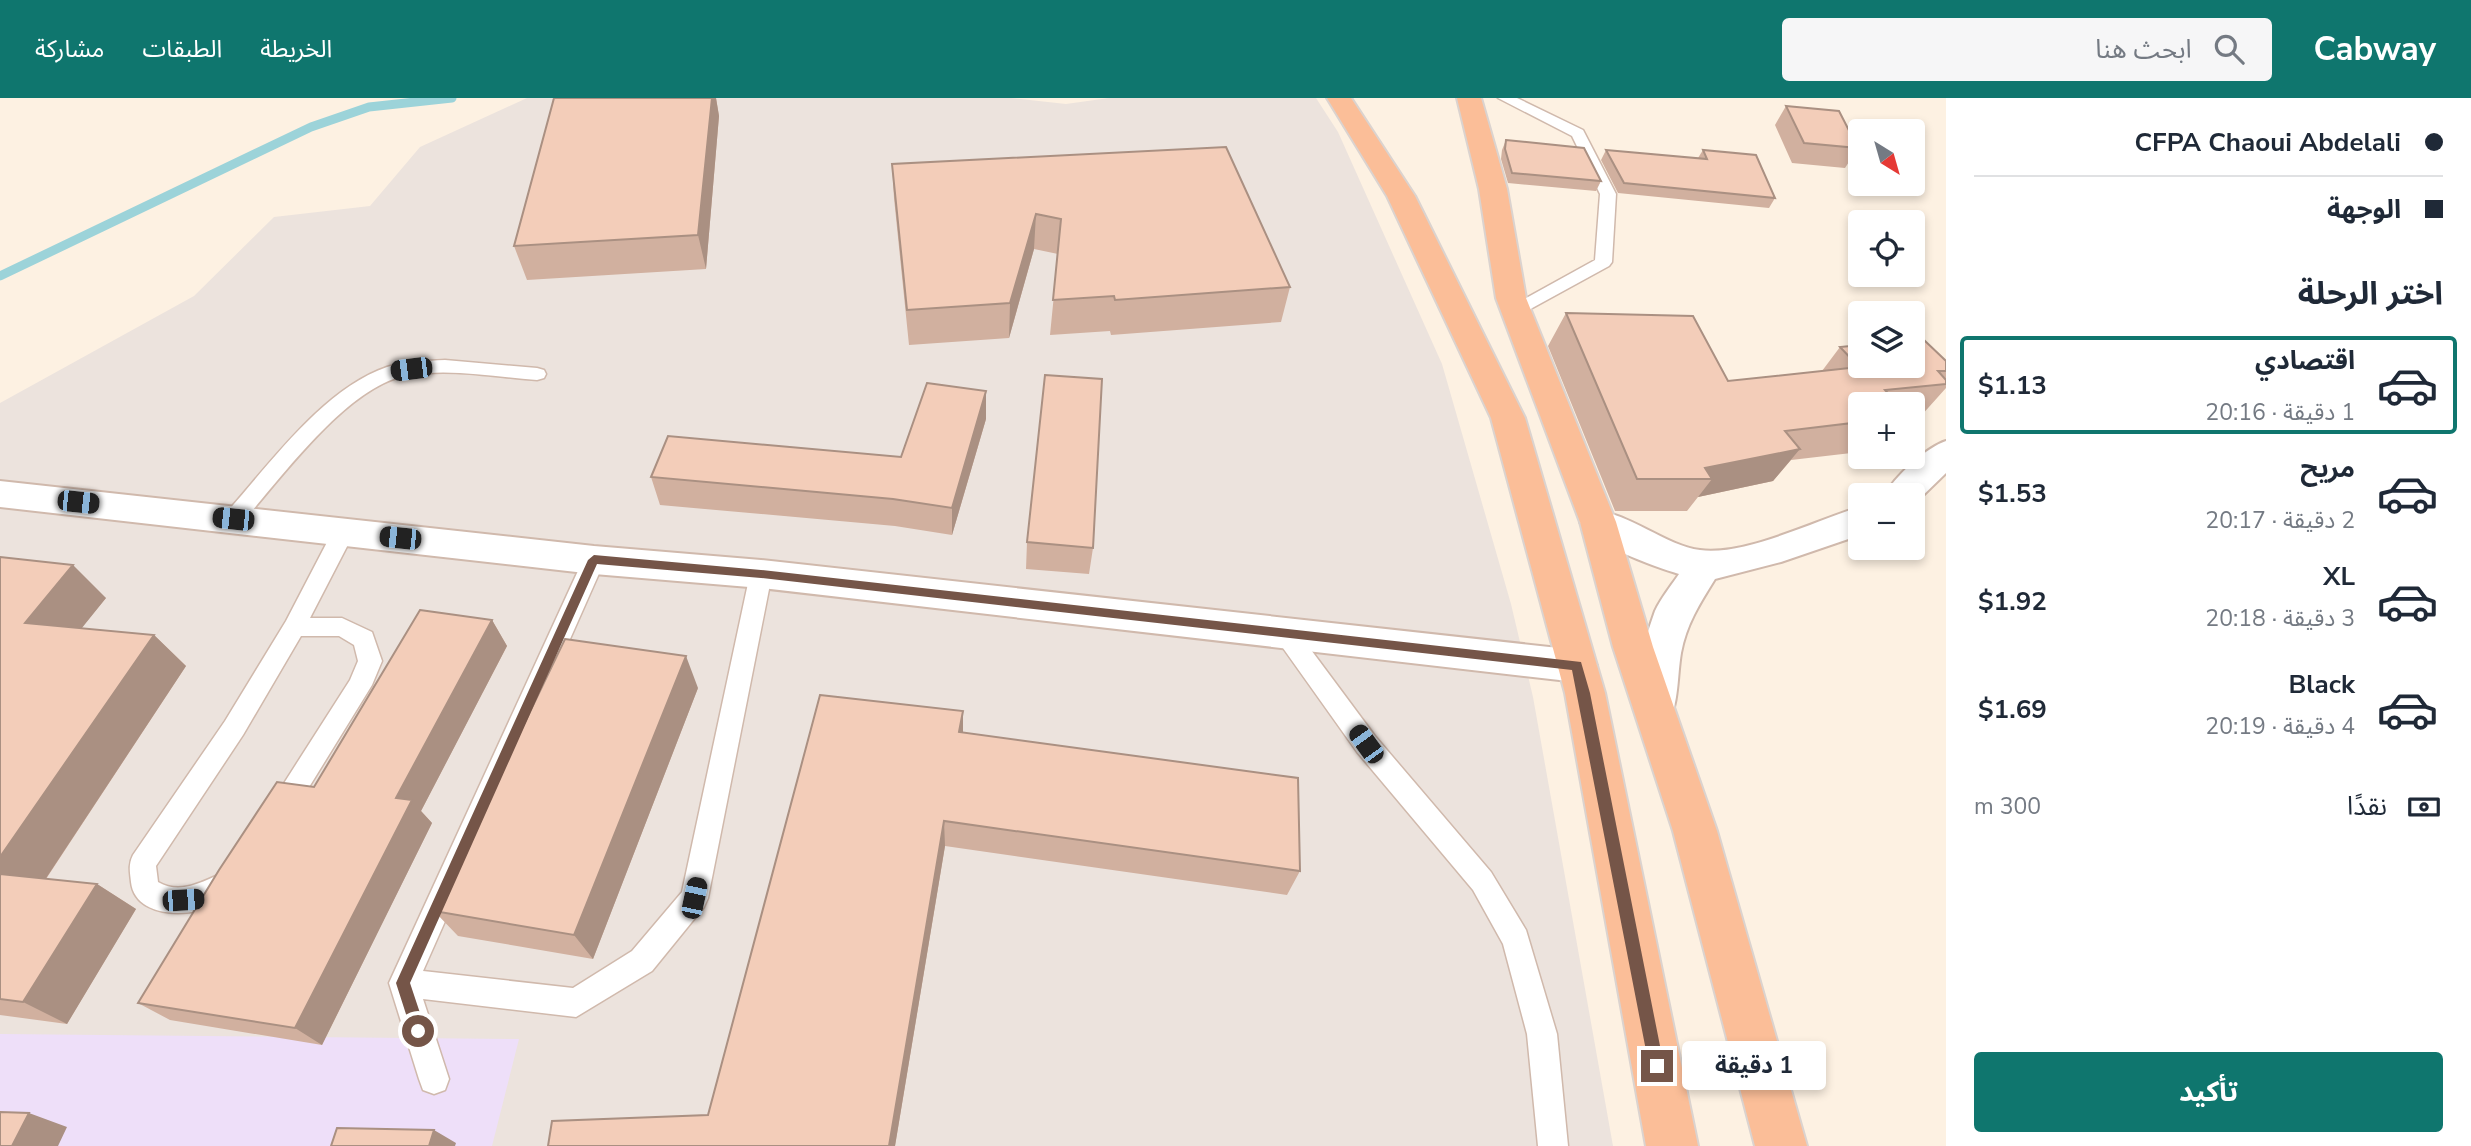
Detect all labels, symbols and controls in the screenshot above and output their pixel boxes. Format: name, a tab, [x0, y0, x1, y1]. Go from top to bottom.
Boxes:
search box	[1782, 18, 2272, 81]
text: Cabway	[2314, 27, 2436, 72]
icon: search	[2210, 30, 2248, 68]
text: ابحث هنا	[2095, 32, 2192, 67]
text: مشاركة	[35, 33, 104, 65]
text: الطبقات	[142, 33, 222, 65]
text: الخريطة	[260, 33, 332, 65]
north arrow	[1848, 119, 1925, 196]
map controls	[1848, 119, 1925, 560]
text: CFPA Chaoui Abdelali	[2134, 125, 2401, 160]
text: الوجهة	[2327, 192, 2401, 227]
button: locate	[1848, 210, 1925, 287]
text: اختر الرحلة	[2298, 272, 2443, 315]
button: layers	[1848, 301, 1925, 378]
text: اقتصادي	[2255, 343, 2355, 378]
icon: car	[2376, 354, 2439, 417]
car	[389, 356, 434, 382]
text: $1.13	[1978, 368, 2047, 403]
button: +	[1848, 392, 1925, 469]
text: 1 دقيقة · 20:16	[2205, 397, 2355, 428]
text: مريح	[2300, 451, 2355, 486]
icon: car	[2376, 462, 2439, 525]
text: $1.53	[1978, 476, 2047, 511]
button: −	[1848, 483, 1925, 560]
car	[57, 489, 100, 515]
text: 2 دقيقة · 20:17	[2205, 505, 2355, 536]
car	[212, 506, 255, 532]
car	[379, 525, 422, 551]
text: XL	[2323, 559, 2355, 594]
icon: car	[2376, 570, 2439, 633]
text: $1.92	[1978, 584, 2047, 619]
text: 3 دقيقة · 20:18	[2205, 603, 2355, 634]
text: Black	[2288, 667, 2355, 702]
icon: car	[2376, 678, 2439, 741]
text: $1.69	[1978, 692, 2047, 727]
text: 4 دقيقة · 20:19	[2205, 711, 2355, 742]
car	[1346, 721, 1387, 767]
icon: cash	[2405, 788, 2443, 826]
text: نقدًا	[2347, 789, 2387, 824]
text: 300 m	[1974, 791, 2041, 822]
car	[680, 875, 709, 921]
car	[162, 888, 205, 912]
route start	[402, 1015, 434, 1047]
callout: 1 دقيقة	[1682, 1042, 1825, 1090]
route end	[1641, 1050, 1673, 1082]
text: 1 دقيقة	[1715, 1050, 1793, 1081]
button: تأكيد	[1974, 1052, 2443, 1132]

